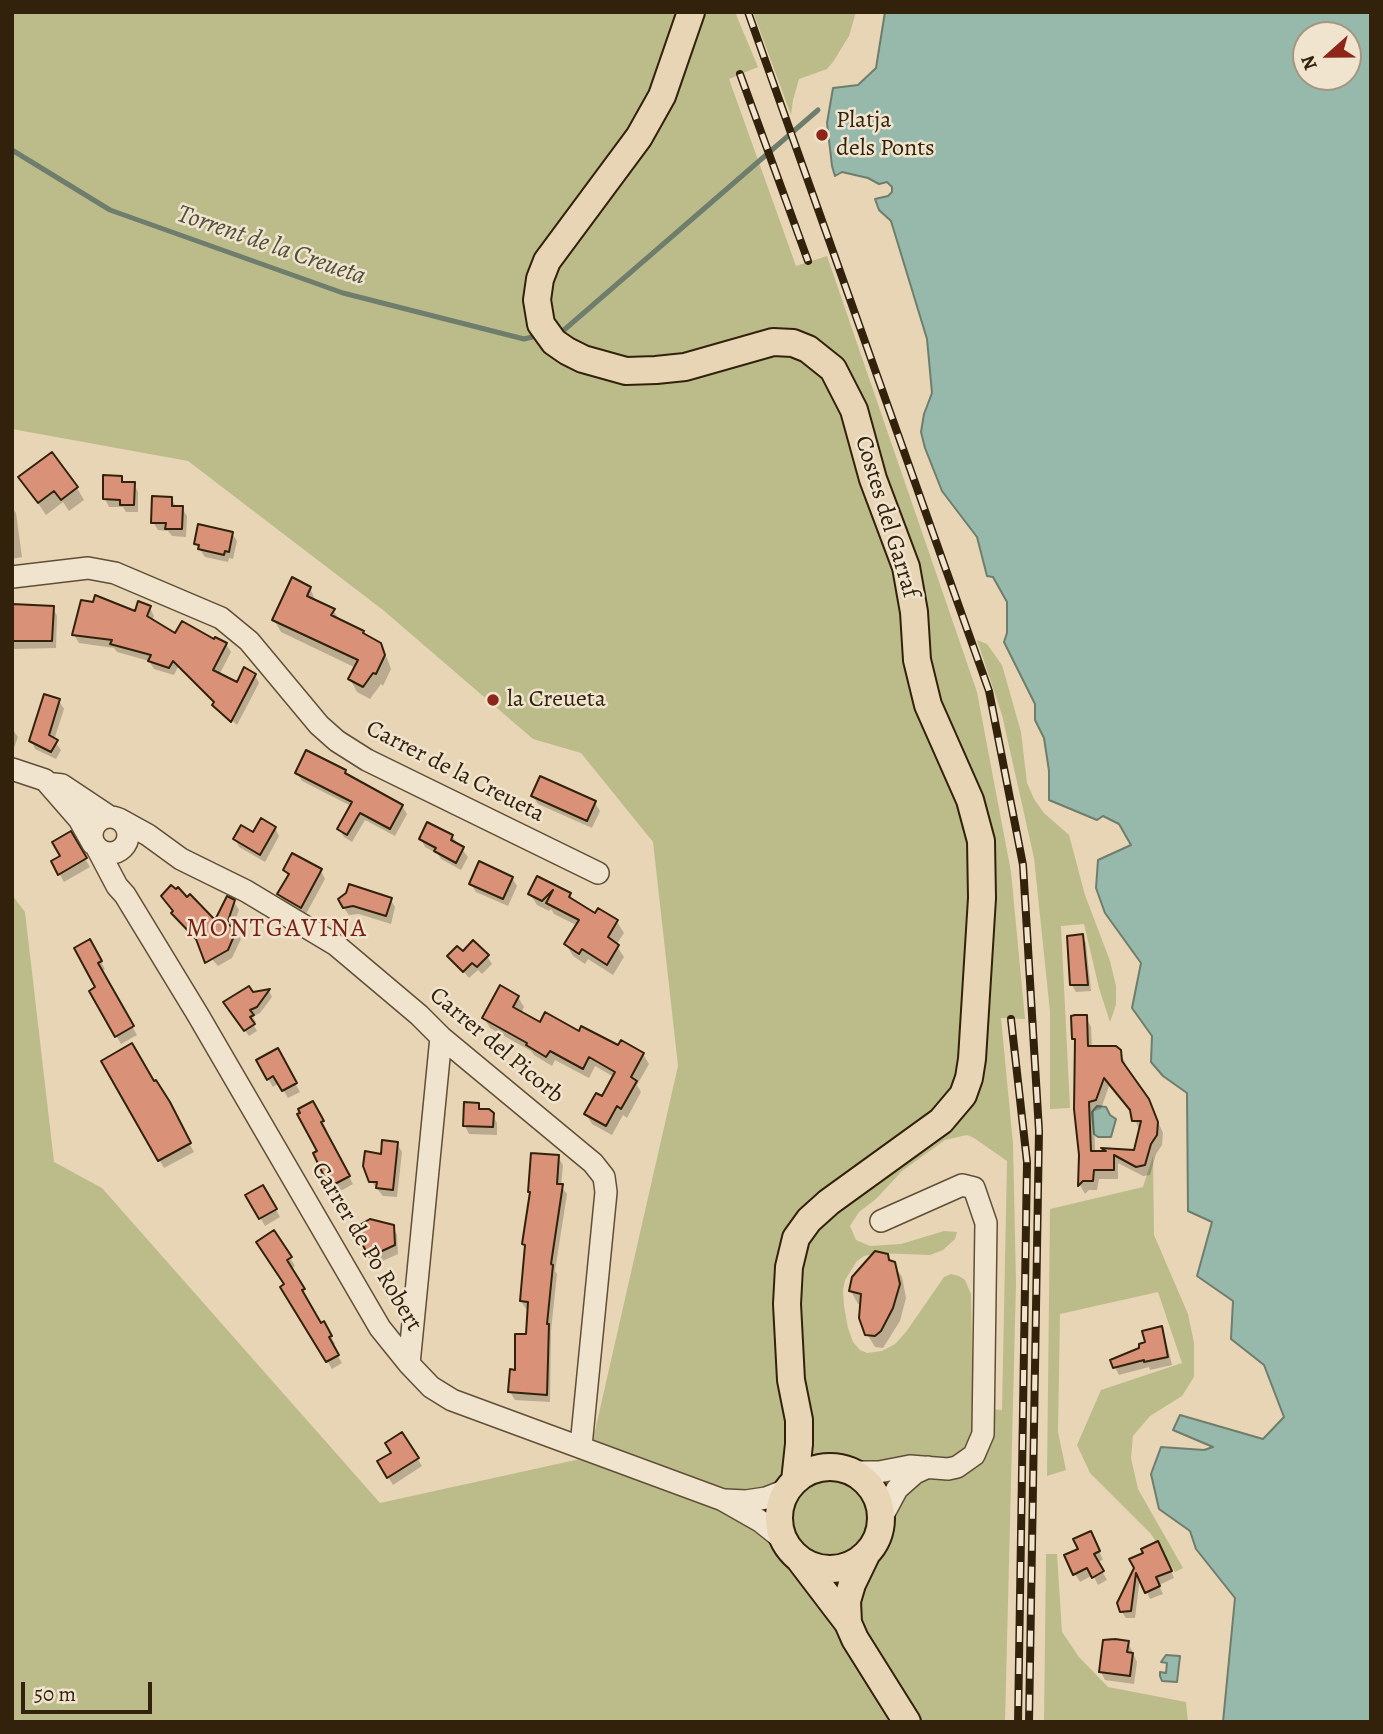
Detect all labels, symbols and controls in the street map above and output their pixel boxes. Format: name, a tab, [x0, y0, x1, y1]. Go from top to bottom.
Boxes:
north arrow	[1292, 21, 1362, 91]
text: N	[1295, 52, 1324, 74]
place label: Platja dels Ponts	[836, 107, 935, 163]
marker: Platja dels Ponts	[814, 127, 830, 143]
water label: Torrent de la Creueta	[173, 199, 369, 293]
street label: Costes del Garraf	[848, 433, 924, 601]
place label: la Creueta	[507, 686, 606, 714]
marker: la Creueta	[485, 692, 501, 708]
street label: Carrer de la Creueta	[361, 715, 549, 829]
district label: MONTGAVINA	[187, 914, 367, 946]
street label: Carrer del Picorb	[423, 982, 569, 1110]
street label: Carrer de Po Robert	[304, 1157, 428, 1337]
scale bar	[24, 1668, 156, 1712]
text: 50 m	[34, 1680, 76, 1708]

